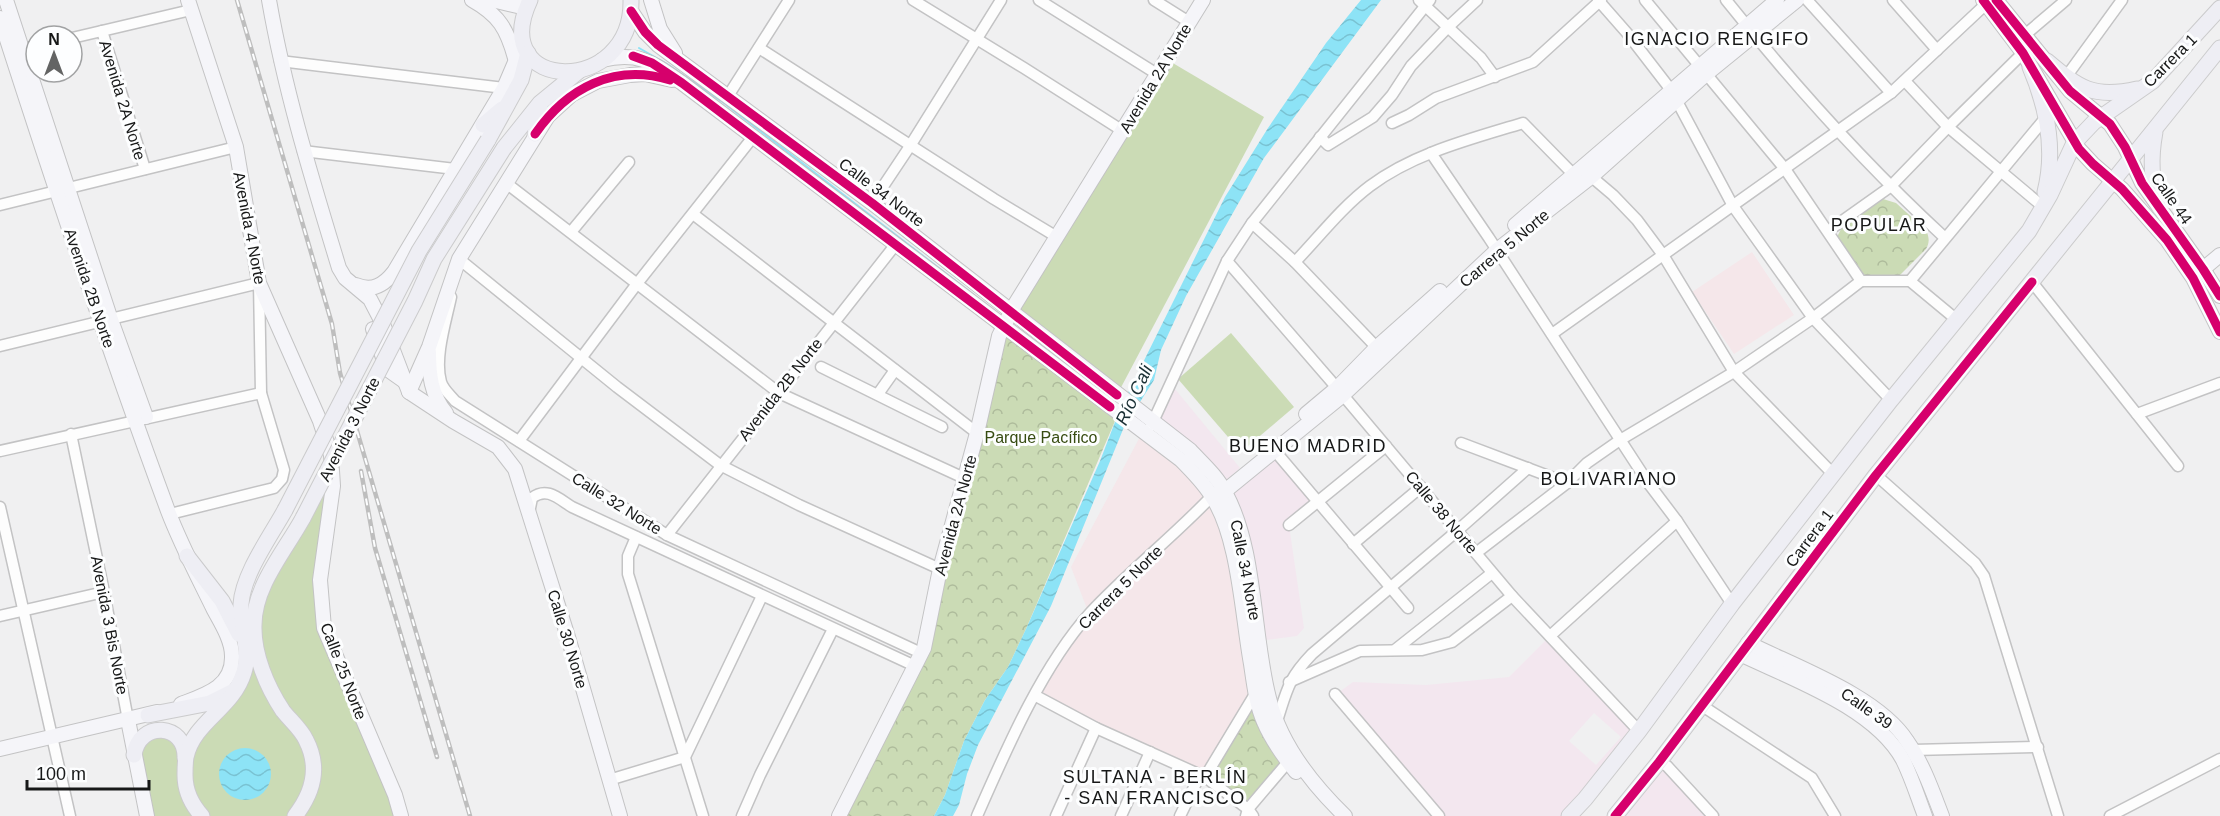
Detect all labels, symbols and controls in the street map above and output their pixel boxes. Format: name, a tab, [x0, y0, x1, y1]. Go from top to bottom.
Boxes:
street label: Avenida 2A Norte	[1116, 21, 1195, 136]
north arrow	[24, 24, 84, 84]
district label: IGNACIO RENGIFO	[1624, 29, 1810, 49]
street label: Carrera 1	[2140, 30, 2200, 90]
text: N	[48, 31, 60, 48]
street label: Avenida 2A Norte	[96, 38, 149, 162]
street label: Calle 34 Norte	[836, 155, 928, 230]
street label: Calle 44	[2148, 169, 2195, 227]
street label: Avenida 4 Norte	[230, 170, 269, 286]
street label: Carrera 5 Norte	[1456, 206, 1552, 291]
district label: POPULAR	[1831, 215, 1927, 235]
street label: Avenida 2B Norte	[61, 226, 118, 350]
street label: Avenida 2B Norte	[735, 335, 826, 444]
water label: Río Cali	[1111, 361, 1157, 428]
street label: Avenida 3 Norte	[316, 374, 383, 484]
park label: Parque Pacífico	[985, 429, 1098, 446]
district label: BUENO MADRID	[1229, 436, 1387, 456]
street label: Avenida 2A Norte	[931, 453, 980, 577]
street label: Calle 38 Norte	[1402, 468, 1481, 557]
street label: Calle 32 Norte	[569, 469, 665, 538]
district label: BOLIVARIANO	[1540, 469, 1678, 489]
street label: Carrera 1	[1782, 506, 1837, 570]
street label: Calle 34 Norte	[1227, 518, 1264, 622]
street label: Carrera 5 Norte	[1075, 542, 1166, 633]
street label: Avenida 3 Bis Norte	[88, 554, 131, 696]
street label: Calle 30 Norte	[544, 588, 591, 691]
street label: Calle 25 Norte	[317, 620, 370, 722]
street label: Calle 39	[1838, 685, 1896, 732]
scale bar	[27, 753, 148, 791]
text: 100 m	[36, 764, 86, 784]
district label: SULTANA - BERLÍN - SAN FRANCISCO	[1063, 767, 1247, 808]

